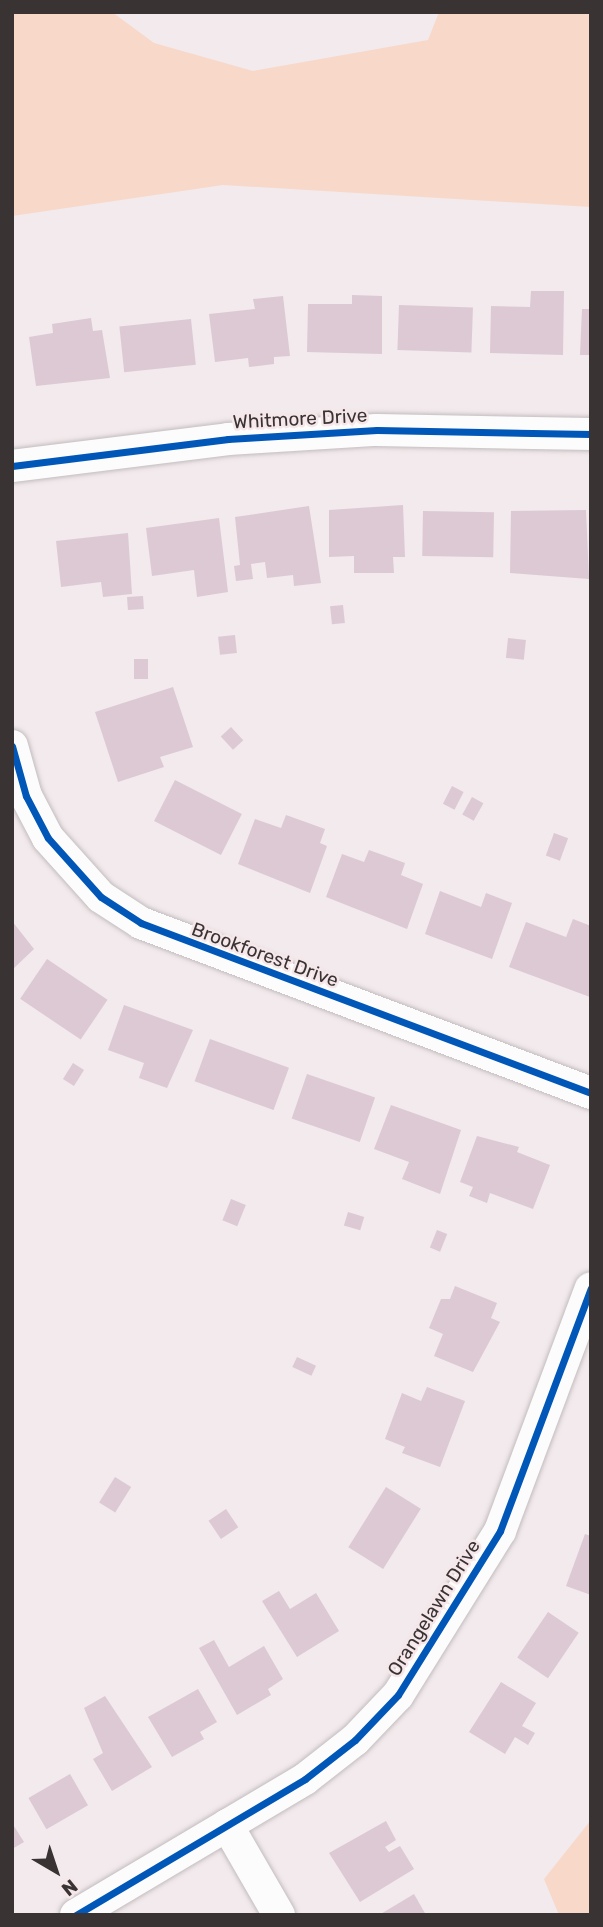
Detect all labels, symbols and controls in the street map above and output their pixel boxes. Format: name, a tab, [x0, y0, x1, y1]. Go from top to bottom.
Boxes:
street label: Whitmore Drive	[232, 404, 368, 434]
street label: Brookforest Drive	[188, 918, 342, 992]
street label: Orangelawn Drive	[383, 1536, 485, 1680]
north arrow	[21, 1836, 91, 1906]
text: N	[57, 1874, 82, 1901]

